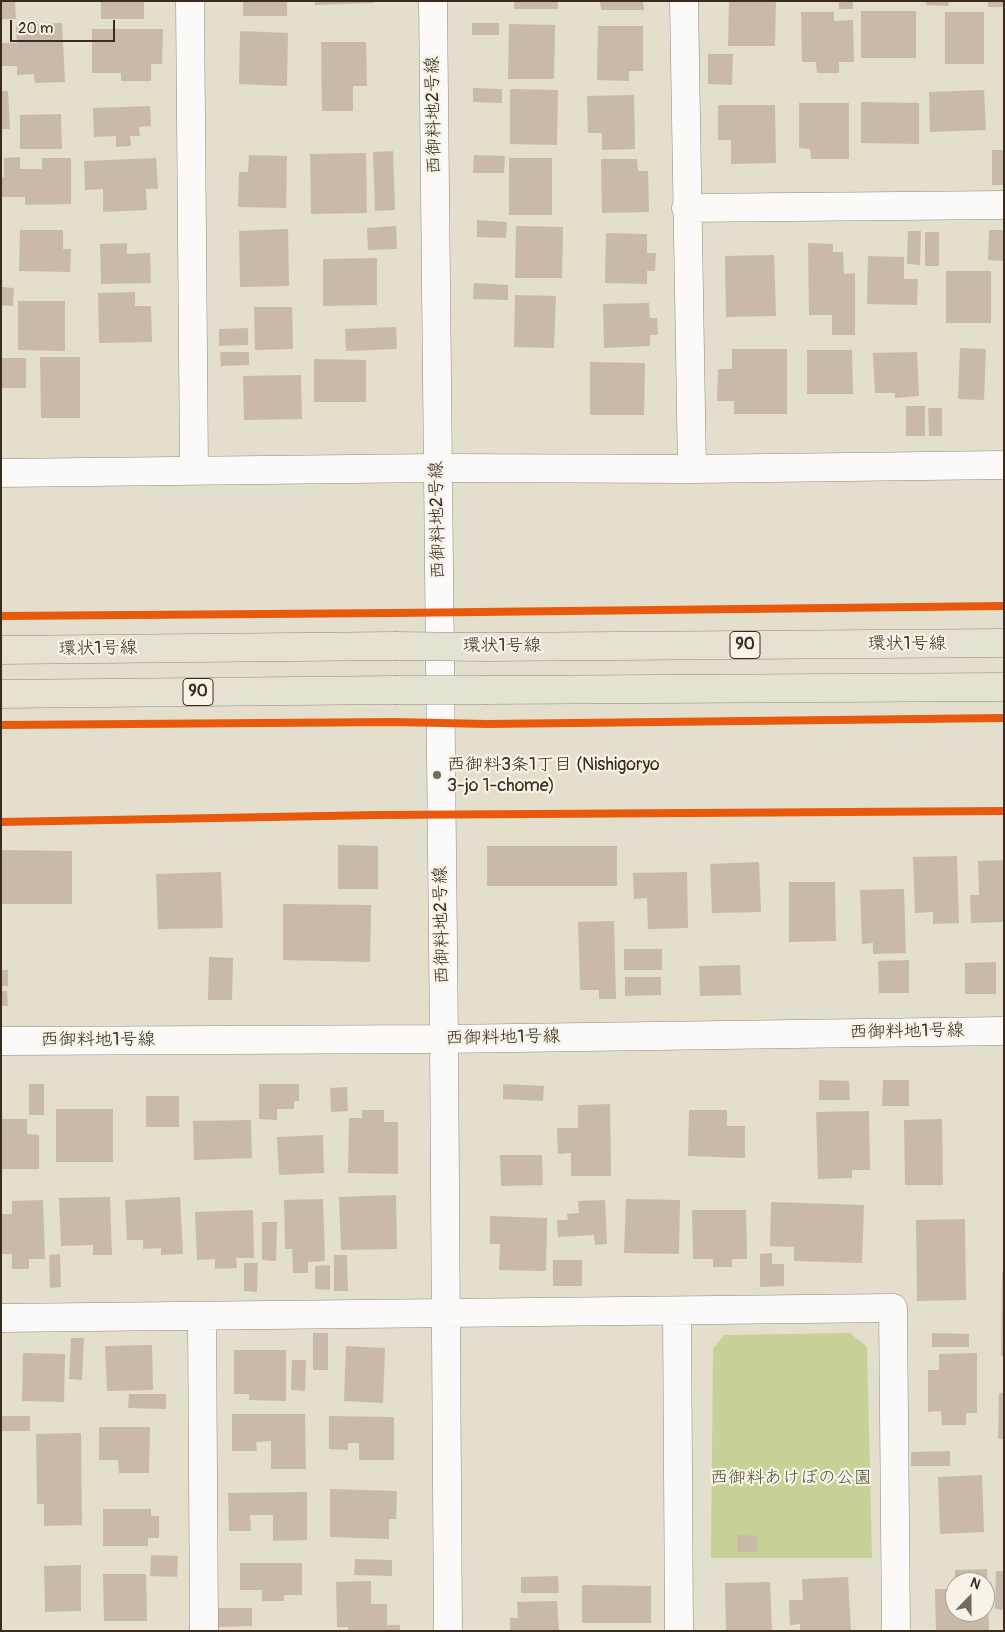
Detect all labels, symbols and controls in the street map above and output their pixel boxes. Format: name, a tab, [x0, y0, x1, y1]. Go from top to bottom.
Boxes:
scale bar	[12, 10, 118, 42]
text: 20 m	[18, 19, 53, 38]
street label: 西御料地2号線	[422, 56, 446, 174]
street label: 西御料地2号線	[426, 461, 450, 579]
road number: 90	[730, 632, 760, 658]
street label: 環状1号線	[867, 633, 947, 655]
street label: 環状1号線	[462, 635, 542, 657]
street label: 環状1号線	[58, 638, 138, 660]
road number: 90	[183, 679, 213, 706]
place label: 西御料3条1丁目 (Nishigoryo 3-jo 1-chome)	[447, 754, 660, 796]
marker: 西御料3条1丁目 (Nishigoryo 3-jo 1-chome)	[431, 769, 443, 781]
street label: 西御料地2号線	[430, 866, 454, 984]
street label: 西御料地1号線	[849, 1020, 965, 1044]
street label: 西御料地1号線	[445, 1026, 561, 1050]
street label: 西御料地1号線	[40, 1029, 156, 1051]
park label: 西御料あけぼの公園	[710, 1467, 872, 1489]
north arrow	[945, 1572, 995, 1622]
text: N	[968, 1574, 983, 1593]

